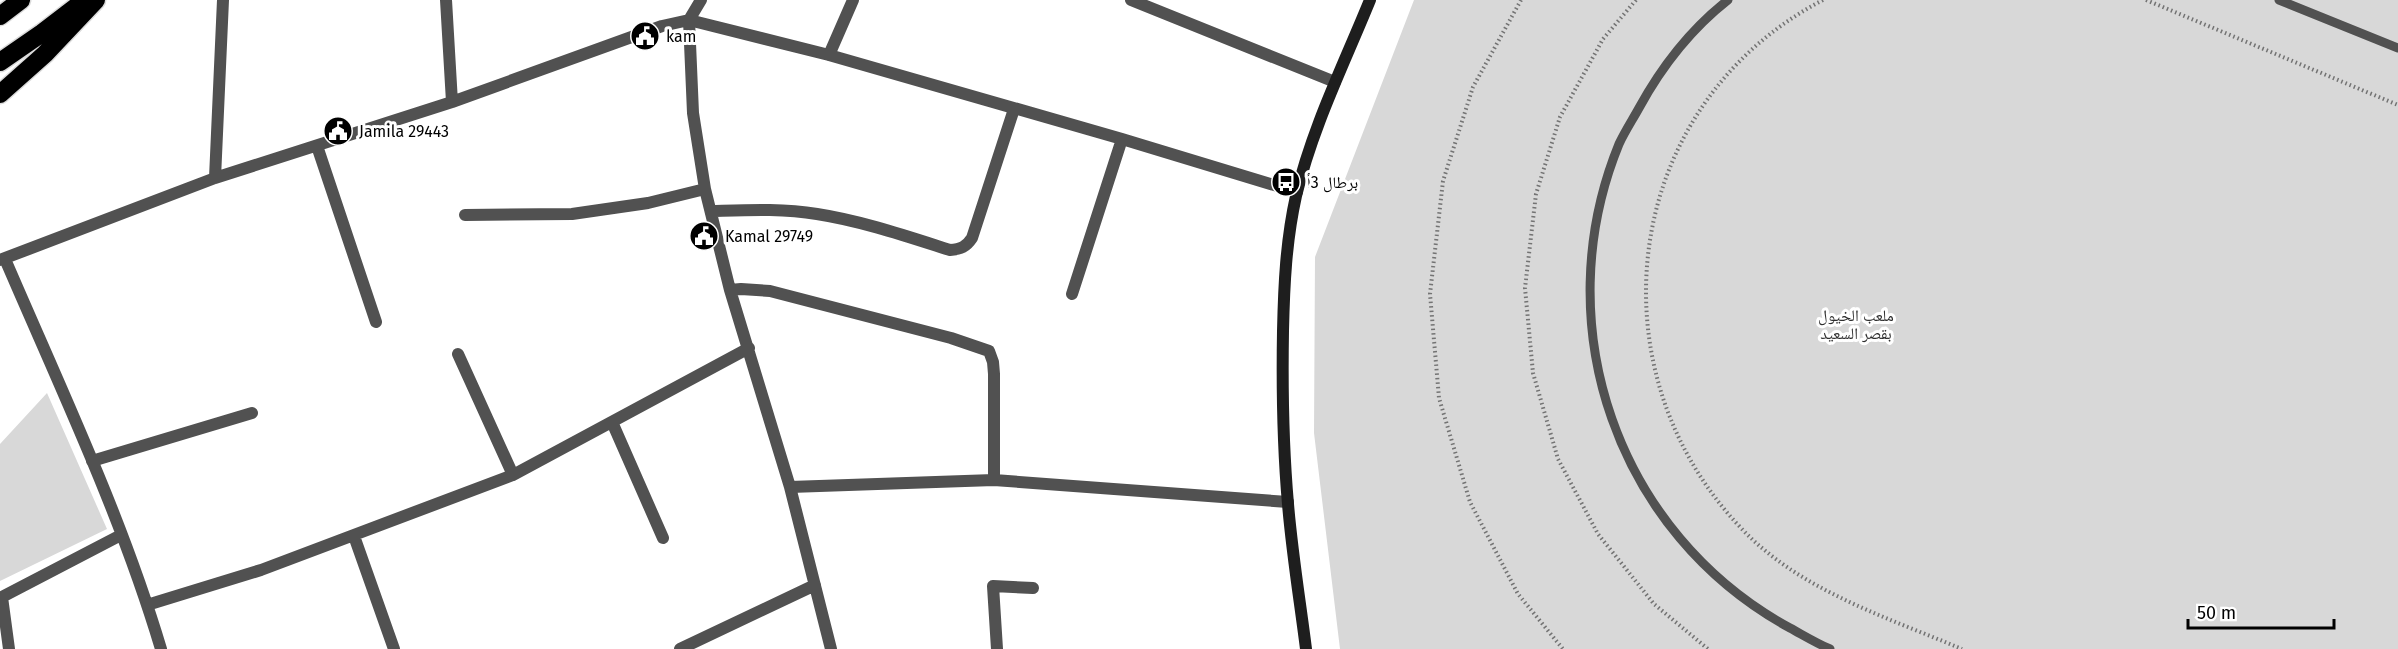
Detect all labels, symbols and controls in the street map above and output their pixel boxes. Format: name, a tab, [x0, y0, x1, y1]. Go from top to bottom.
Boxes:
public building icon: kam	[629, 20, 661, 52]
place label: kam	[666, 27, 696, 46]
public building icon: Jamila 29443	[322, 115, 354, 147]
place label: Jamila 29443	[359, 122, 449, 141]
bus stop icon: برطال 3أ	[1270, 166, 1302, 198]
place label: برطال 3أ	[1307, 173, 1358, 193]
public building icon: Kamal 29749	[688, 220, 720, 252]
place label: Kamal 29749	[725, 227, 813, 246]
park label: ملعب الخيول بقصر السعيد	[1818, 306, 1894, 343]
scale bar	[2188, 592, 2334, 630]
text: 50 m	[2197, 602, 2236, 624]

